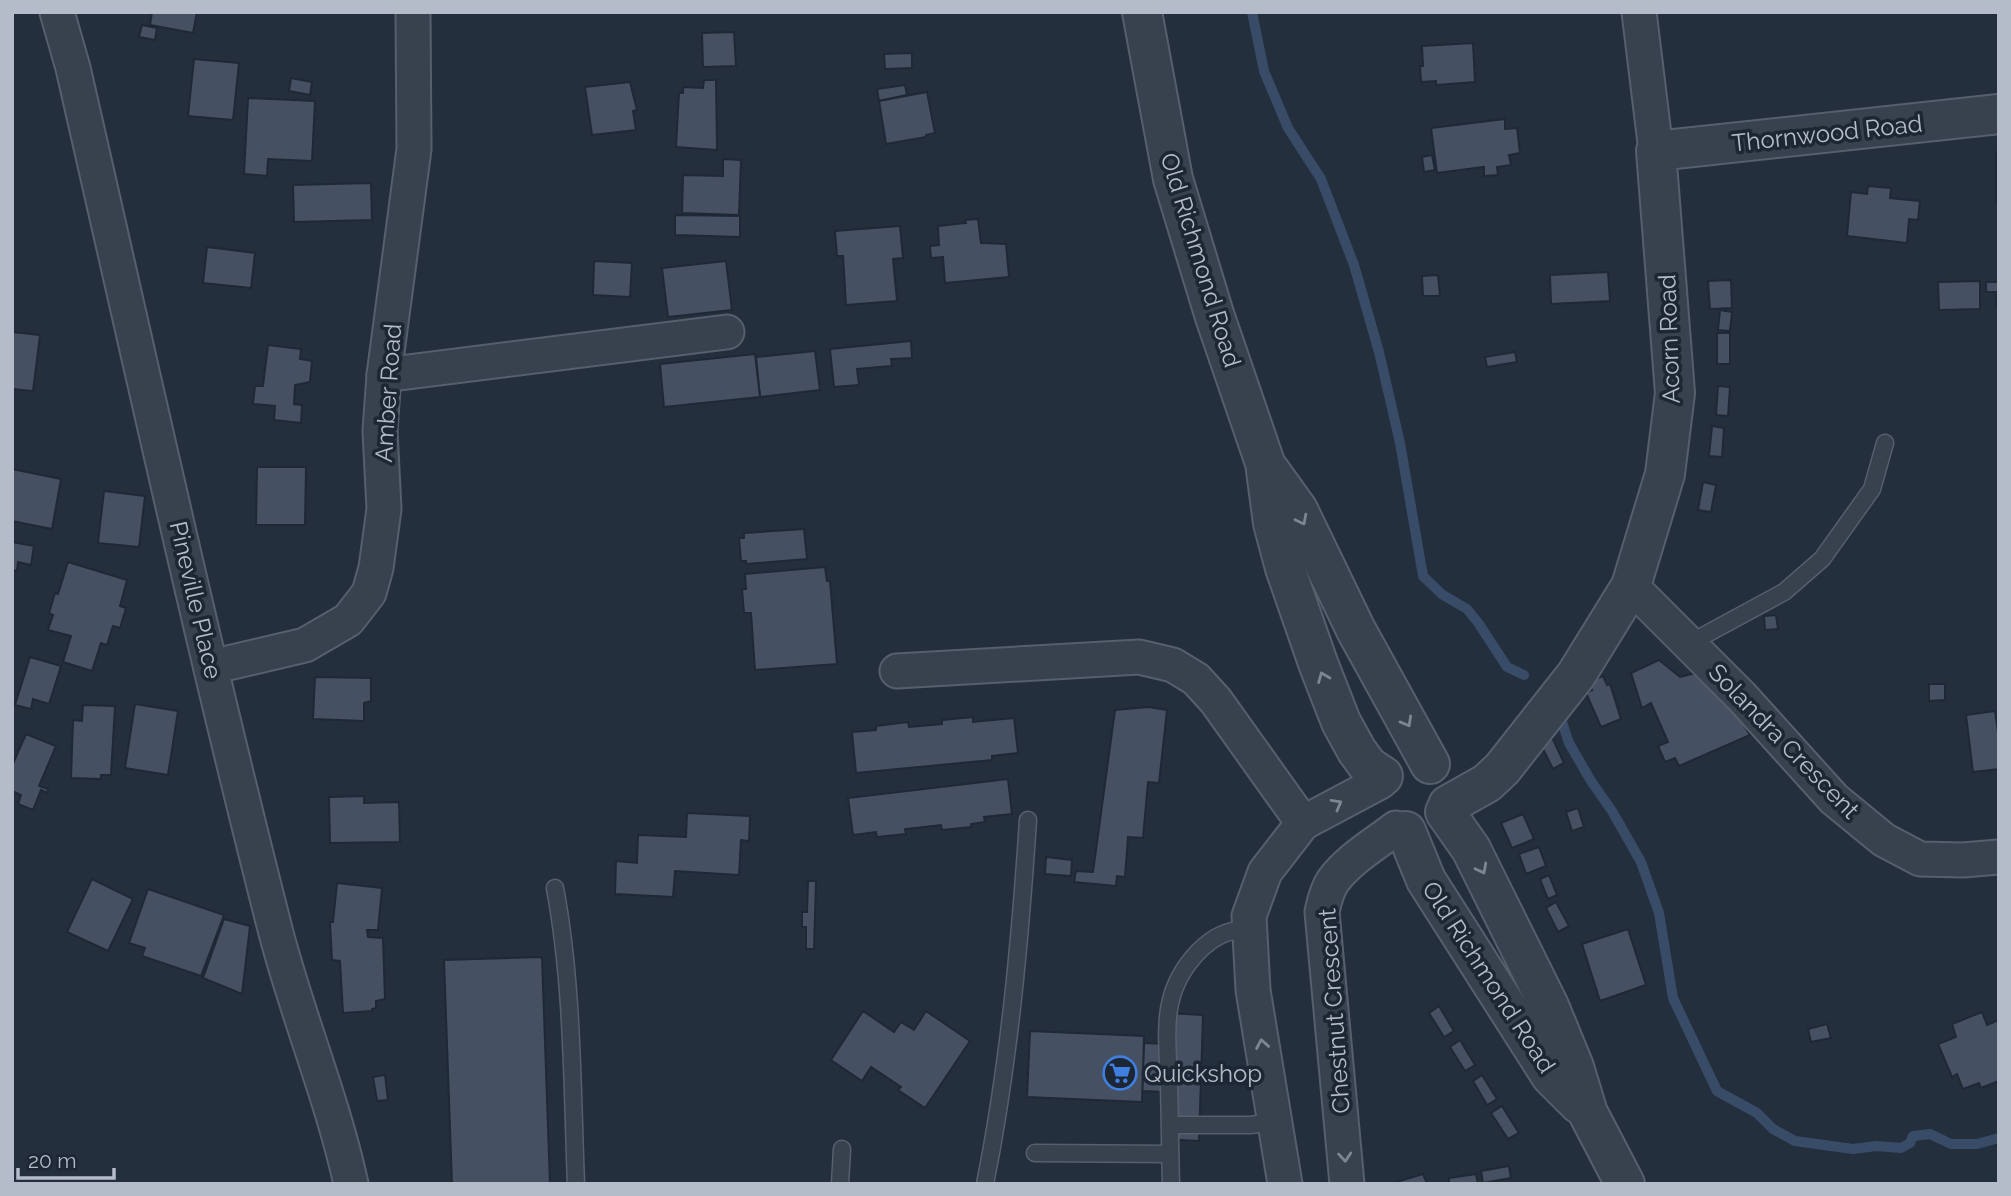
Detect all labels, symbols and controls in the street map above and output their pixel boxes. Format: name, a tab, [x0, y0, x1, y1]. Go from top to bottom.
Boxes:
street label: Thornwood Road	[1730, 109, 1924, 157]
street label: Old Richmond Road	[1155, 149, 1247, 371]
street label: Acorn Road	[1652, 274, 1686, 404]
street label: Amber Road	[369, 323, 407, 463]
one-way arrow	[1294, 513, 1308, 525]
street label: Pineville Place	[164, 518, 228, 682]
street label: Solandra Crescent	[1703, 657, 1865, 825]
one-way arrow	[1318, 672, 1332, 684]
one-way arrow	[1399, 715, 1412, 727]
one-way arrow	[1330, 799, 1342, 812]
one-way arrow	[1474, 862, 1487, 874]
street label: Old Richmond Road	[1416, 876, 1562, 1078]
street label: Chestnut Crescent	[1312, 907, 1356, 1115]
one-way arrow	[1255, 1038, 1270, 1050]
supermarket icon: Quickshop	[1101, 1054, 1139, 1092]
place label: Quickshop	[1144, 1059, 1262, 1088]
scale bar	[18, 1136, 114, 1180]
text: 20 m	[28, 1148, 76, 1173]
one-way arrow	[1337, 1152, 1352, 1163]

